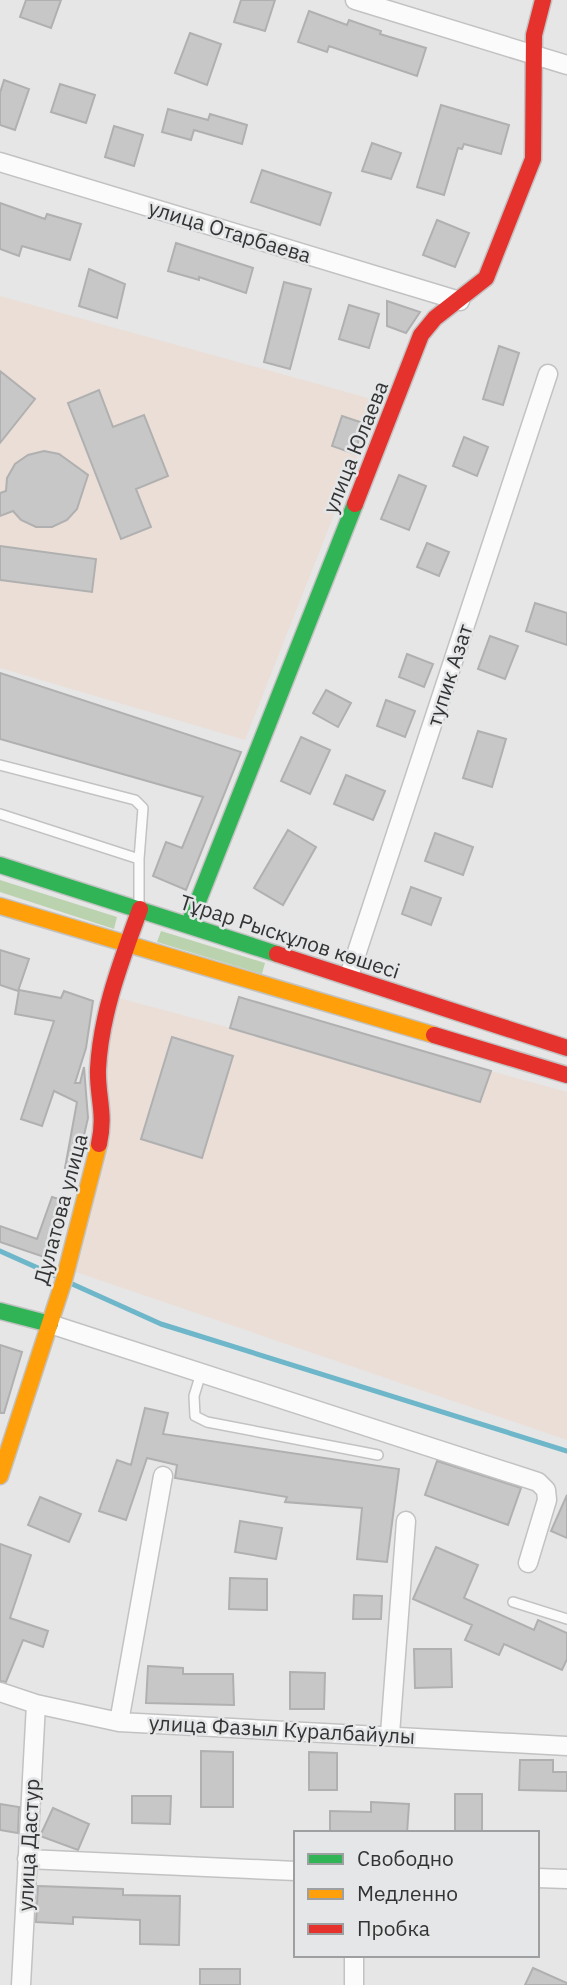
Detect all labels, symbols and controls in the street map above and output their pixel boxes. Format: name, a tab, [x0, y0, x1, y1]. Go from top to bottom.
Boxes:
street label: улица Отарбаева	[145, 193, 315, 269]
street label: улица Юлаева	[316, 377, 394, 517]
street label: тупик Азат	[419, 620, 479, 730]
street label: Тұрар Рыскұлов көшесі	[176, 887, 404, 985]
street label: Дулатова улица	[26, 1130, 94, 1288]
street label: улица Фазыл Куралбайулы	[148, 1708, 416, 1750]
street label: улица Дастур	[11, 1778, 45, 1912]
legend	[294, 1831, 539, 1957]
text: Свободно	[357, 1844, 454, 1872]
text: Медленно	[357, 1879, 458, 1907]
text: Пробка	[357, 1914, 430, 1942]

